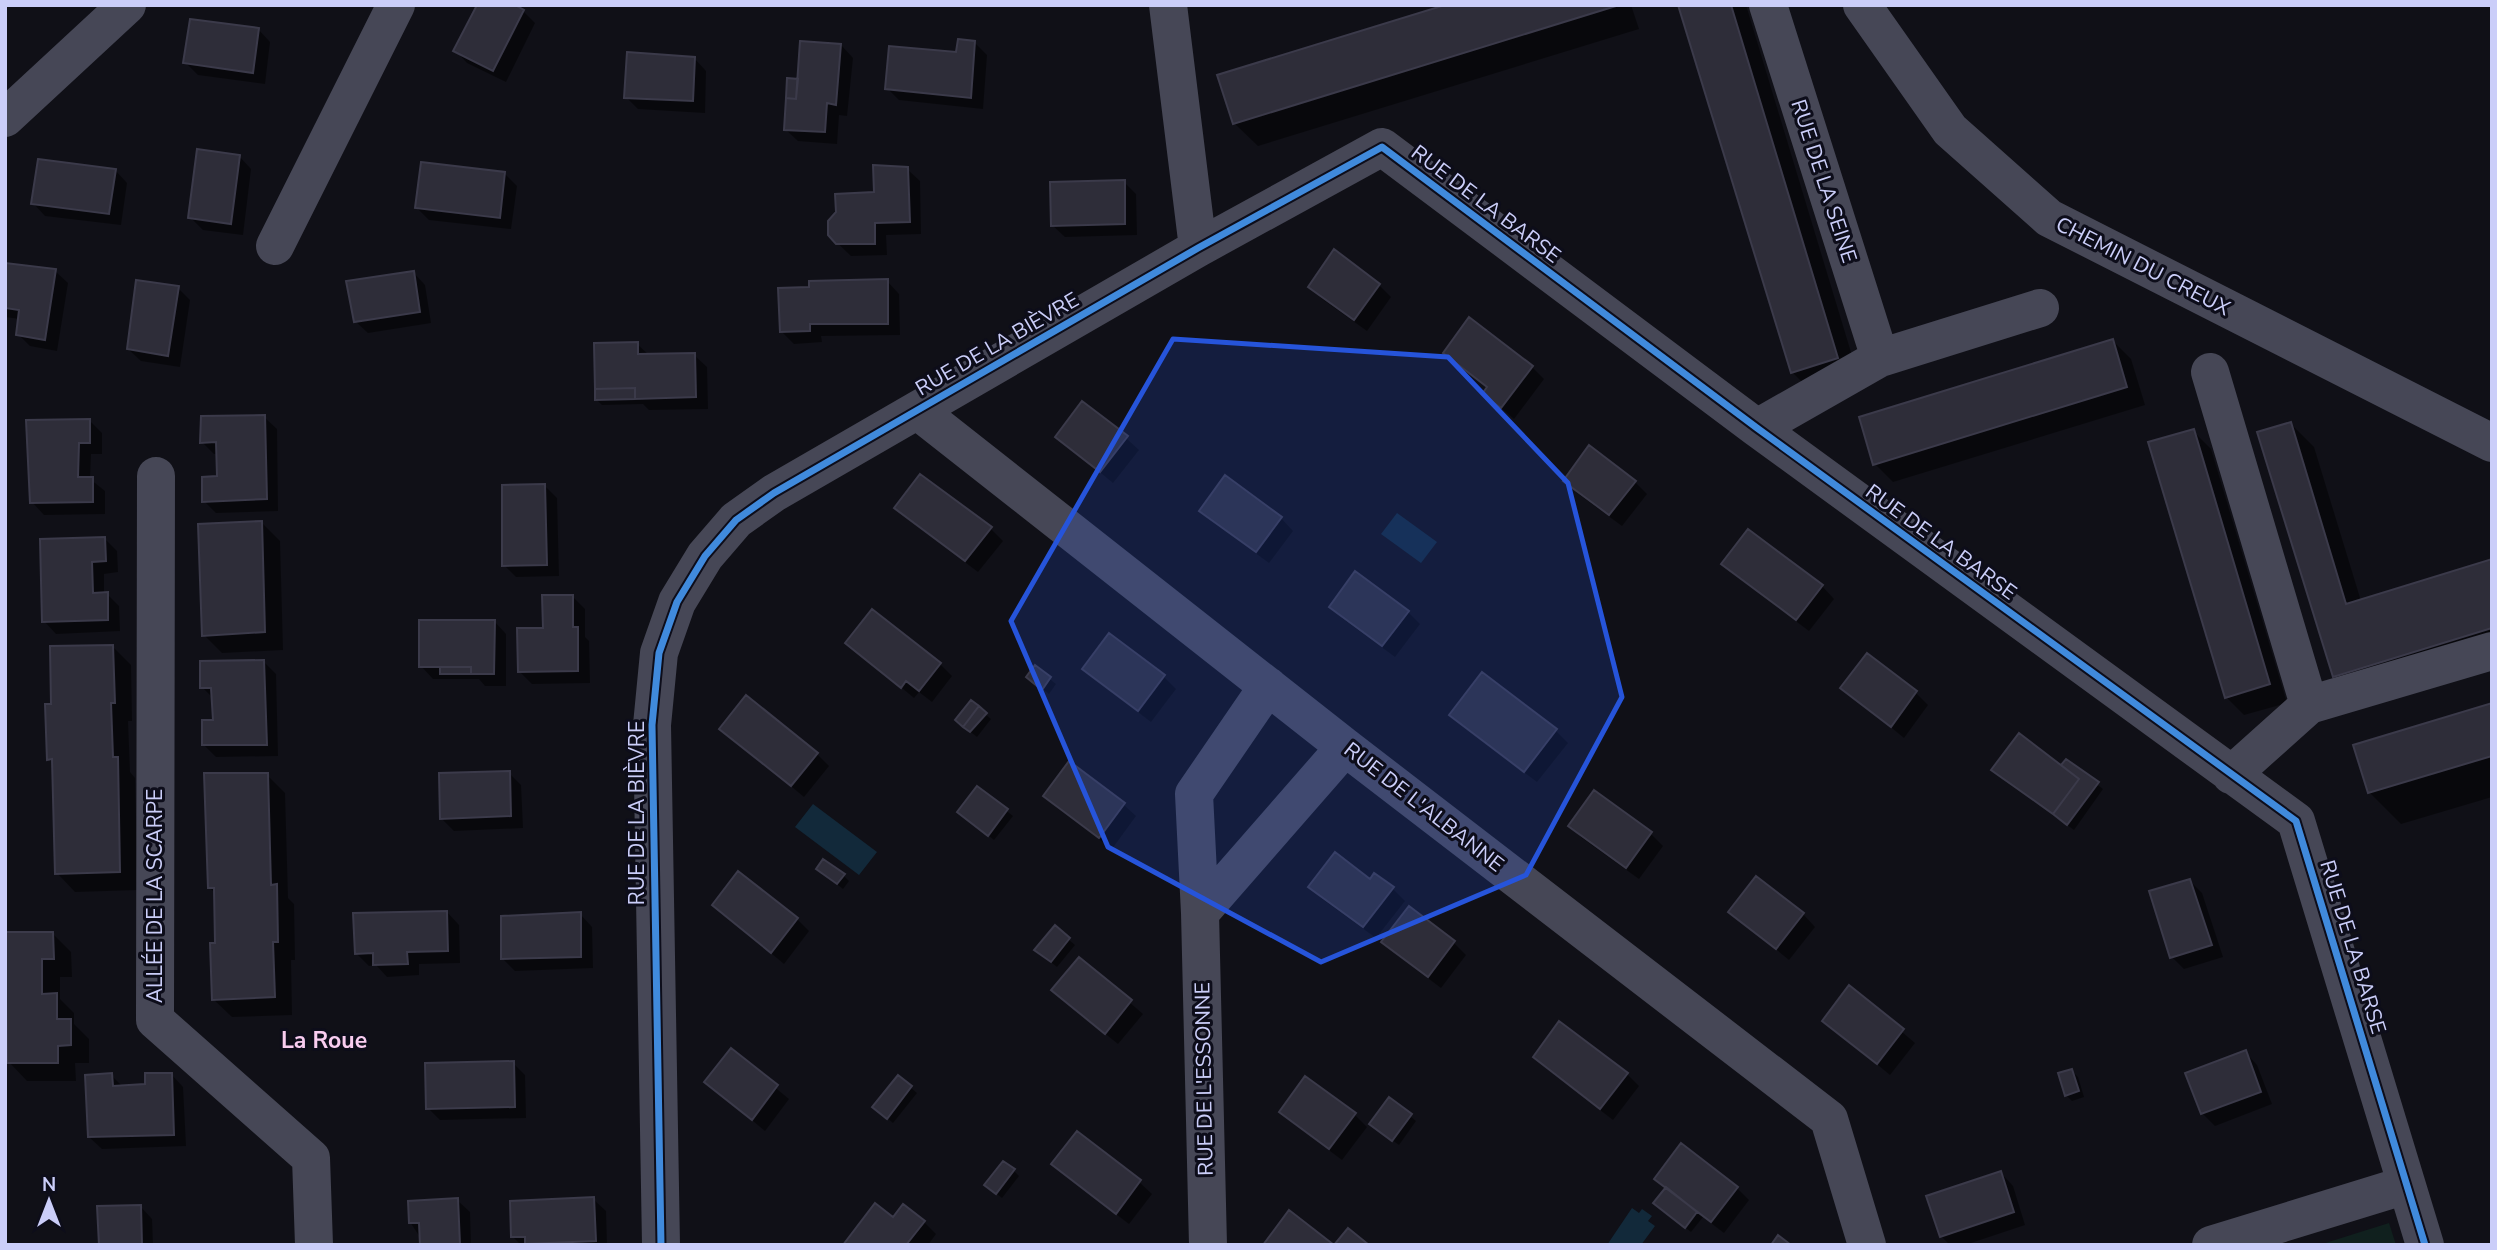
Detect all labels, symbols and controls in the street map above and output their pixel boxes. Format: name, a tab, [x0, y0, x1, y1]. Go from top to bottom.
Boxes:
street label: RUE DE LA SEINE	[1784, 96, 1864, 266]
street label: RUE DE LA BARSE	[1406, 139, 1566, 269]
street label: CHEMIN DU CREUX	[2051, 210, 2235, 322]
street label: RUE DE LA BIÈVRE	[910, 286, 1084, 402]
street label: RUE DE LA BARSE	[1860, 478, 2022, 606]
street label: RUE DE LA BIÈVRE	[623, 721, 651, 905]
street label: RUE DE L'ALBANNE	[1338, 736, 1510, 878]
street label: ALLÉE DE LA SCARPE	[141, 789, 169, 1003]
street label: RUE DE LA BARSE	[2313, 857, 2393, 1037]
street label: RUE DE L'ESSONNE	[1188, 982, 1220, 1176]
district label: La Roue	[281, 1025, 367, 1056]
north arrow	[14, 1166, 84, 1236]
text: N	[42, 1172, 56, 1198]

